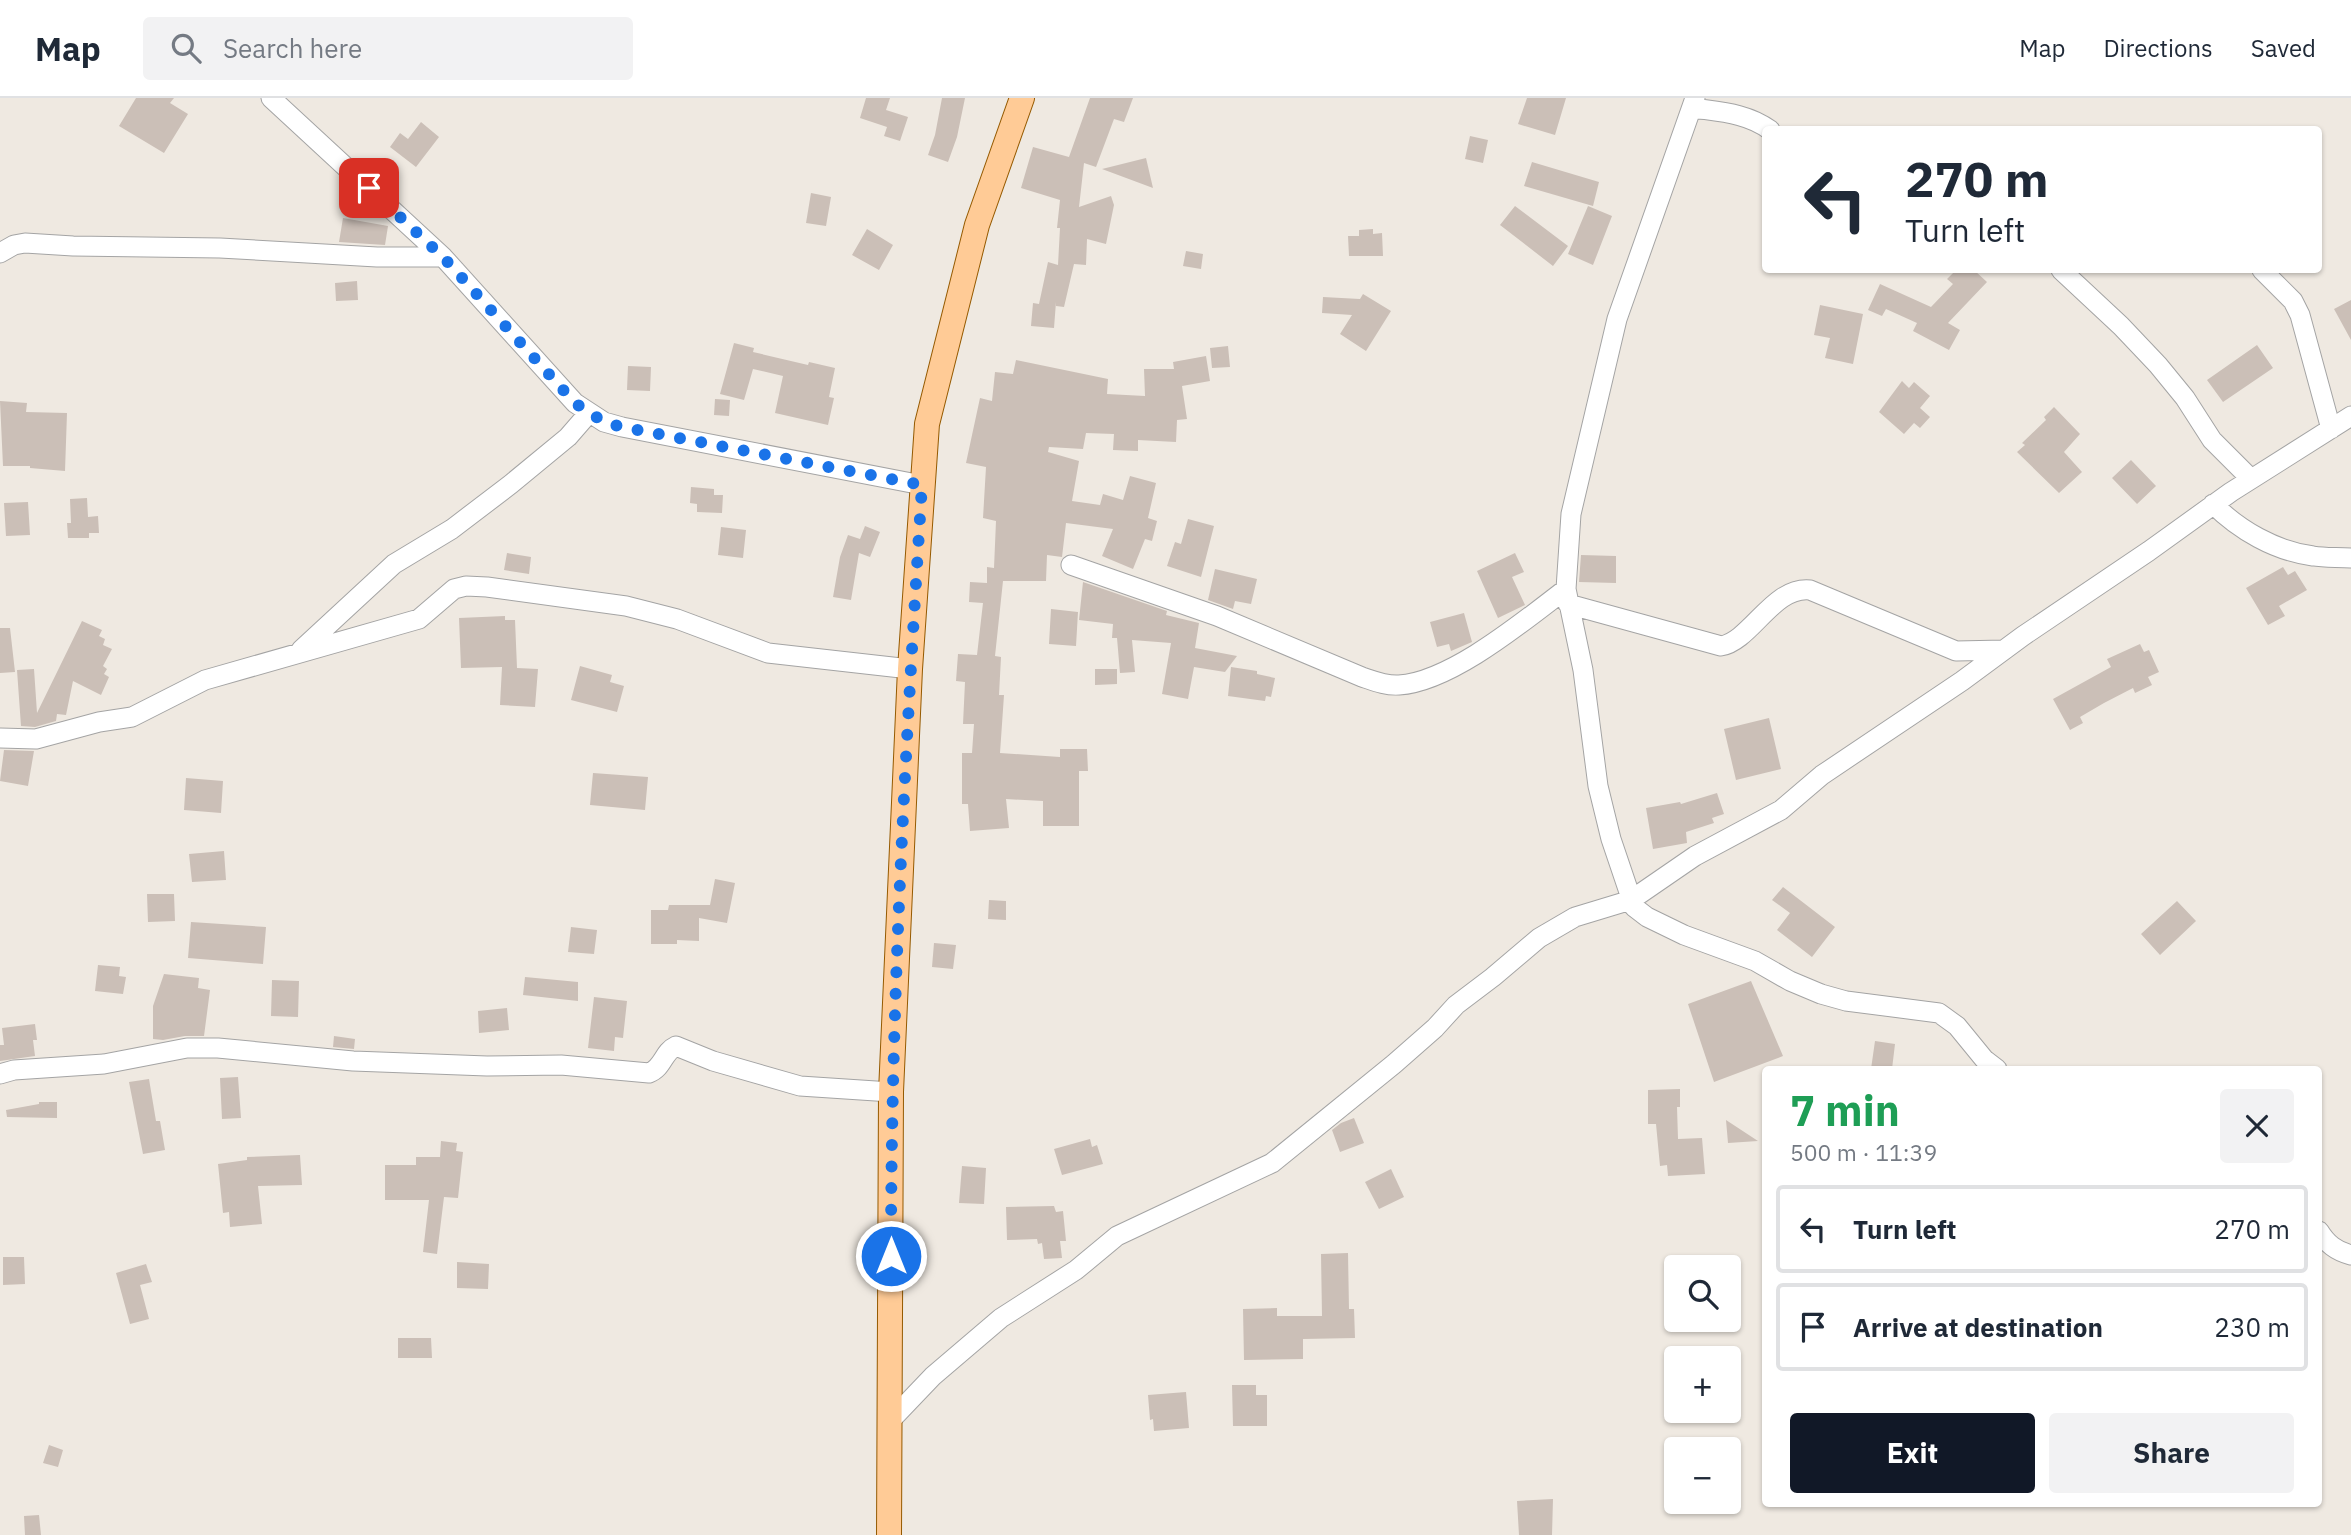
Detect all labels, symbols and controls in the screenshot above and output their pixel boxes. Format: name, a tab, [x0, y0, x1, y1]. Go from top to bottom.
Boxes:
search box	[143, 17, 633, 80]
text: Map	[35, 27, 101, 70]
icon: search	[167, 29, 205, 67]
text: Search here	[223, 31, 362, 65]
text: Map	[2019, 32, 2065, 64]
text: Directions	[2103, 32, 2213, 64]
text: Saved	[2251, 32, 2316, 64]
text: 270 m	[1905, 147, 2049, 210]
icon: left	[1790, 154, 1881, 245]
pin	[339, 158, 399, 218]
icon: arrive	[350, 169, 388, 207]
text: Turn left	[1905, 209, 2025, 251]
text: 7 min	[1790, 1083, 1900, 1138]
button: close	[2220, 1089, 2294, 1163]
text: 500 m · 11:39	[1790, 1137, 1937, 1167]
icon: left	[1794, 1210, 1832, 1248]
text: Turn left	[1853, 1212, 1956, 1246]
text: 270 m	[2214, 1212, 2290, 1246]
position arrow	[854, 1219, 928, 1293]
map controls	[1664, 1255, 1741, 1514]
button: search	[1664, 1255, 1741, 1332]
icon: arrive	[1794, 1308, 1832, 1346]
text: Arrive at destination	[1853, 1310, 2103, 1344]
text: 230 m	[2214, 1310, 2290, 1344]
button: +	[1664, 1346, 1741, 1423]
button: Exit	[1790, 1413, 2035, 1493]
button: Share	[2049, 1413, 2294, 1493]
button: −	[1664, 1437, 1741, 1514]

